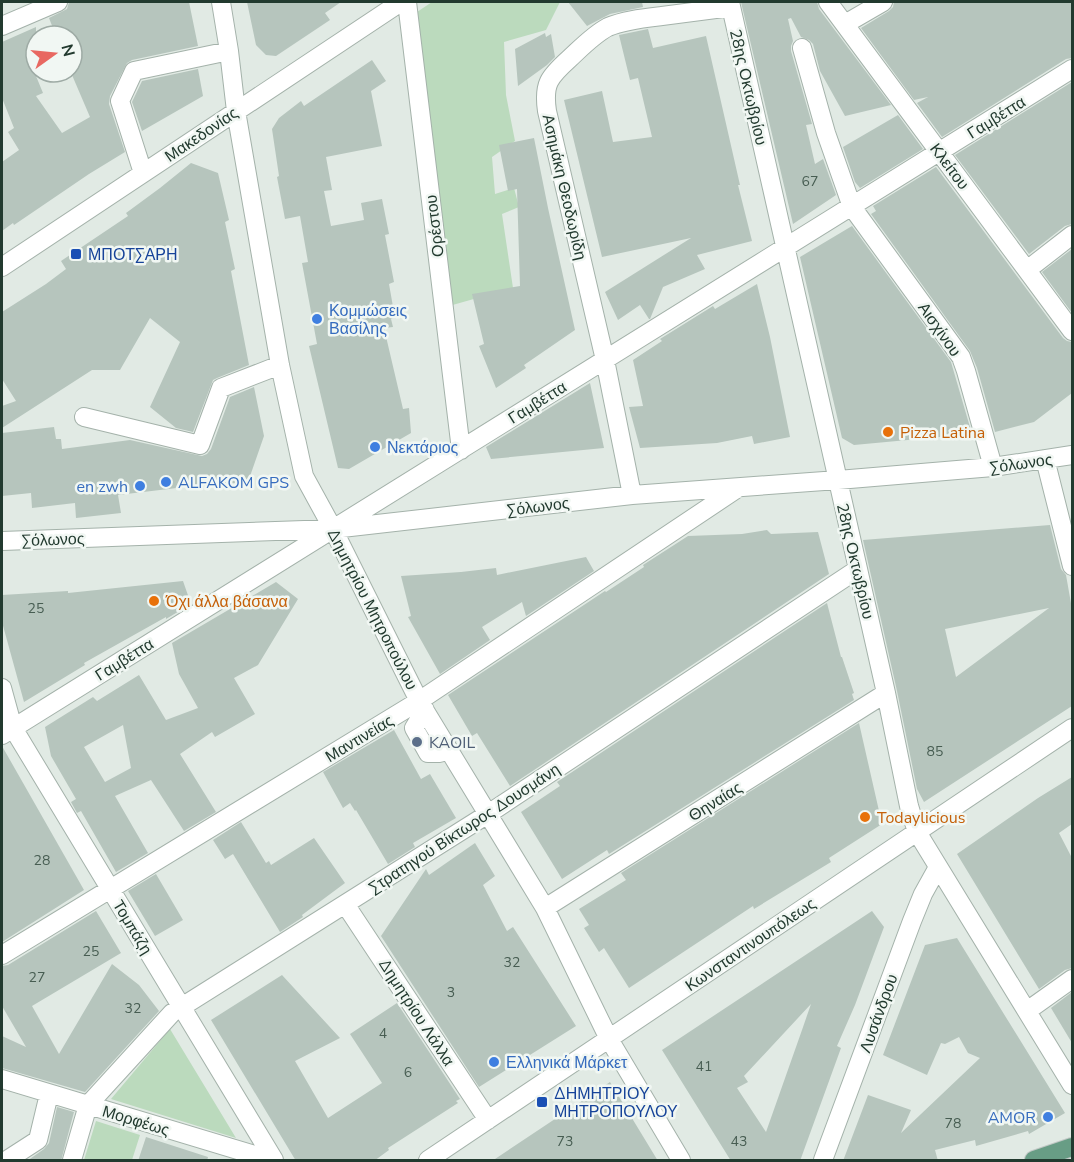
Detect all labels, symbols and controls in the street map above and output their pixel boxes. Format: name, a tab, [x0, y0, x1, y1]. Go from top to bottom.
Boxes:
north arrow	[24, 24, 84, 84]
street label: 28ης Οκτωβρίου	[724, 27, 772, 147]
text: N	[55, 42, 80, 59]
street label: Γαμβέττα	[963, 91, 1030, 144]
street label: Μακεδονίας	[161, 102, 243, 167]
street label: Ασημάκη Θεοδωρίδη	[537, 112, 592, 262]
street label: Κλείτου	[924, 139, 974, 194]
house number: 67	[802, 172, 818, 191]
street label: Ορέστου	[420, 194, 450, 258]
place label: ΜΠΟΤΣΑΡΗ	[88, 244, 178, 266]
marker: ΜΠΟΤΣΑΡΗ	[69, 247, 83, 261]
street label: Αισχίνου	[912, 298, 966, 361]
place label: Κομμώσεις Βασίλης	[329, 300, 407, 340]
marker: Κομμώσεις Βασίλης	[310, 312, 324, 326]
street label: Γαμβέττα	[504, 376, 571, 429]
place label: Pizza Latina	[900, 422, 985, 444]
marker: Pizza Latina	[881, 425, 895, 439]
place label: Νεκτάριος	[387, 437, 459, 459]
marker: Νεκτάριος	[368, 440, 382, 454]
street label: Σόλωνος	[988, 449, 1054, 479]
place label: ALFAKOM GPS	[178, 472, 289, 494]
marker: ALFAKOM GPS	[159, 475, 173, 489]
place label: en zwh	[76, 476, 128, 498]
marker: en zwh	[133, 479, 147, 493]
street label: Σόλωνος	[505, 492, 571, 522]
street label: 28ης Οκτωβρίου	[831, 501, 879, 621]
street label: Δημητρίου Μητροπούλου	[322, 525, 422, 694]
street label: Σόλωνος	[21, 528, 85, 552]
place label: Όχι άλλα βάσανα	[165, 591, 288, 613]
marker: Όχι άλλα βάσανα	[147, 594, 161, 608]
house number: 25	[28, 599, 44, 618]
street label: Γαμβέττα	[91, 633, 158, 686]
street label: Μαντινείας	[321, 710, 398, 768]
place label: KAOIL	[429, 732, 475, 754]
marker: KAOIL	[410, 735, 424, 749]
house number: 85	[927, 742, 943, 761]
street label: Στρατηγού Βίκτωρος Δουσμάνη	[365, 759, 565, 899]
street label: Θηναίας	[685, 777, 747, 827]
place label: Todaylicious	[877, 807, 965, 829]
marker: Todaylicious	[858, 810, 872, 824]
house number: 28	[34, 851, 50, 870]
street label: Κωνσταντινουπόλεως	[681, 893, 820, 997]
street label: Τομπάζη	[107, 896, 157, 959]
house number: 25	[83, 942, 99, 961]
house number: 32	[504, 953, 520, 972]
street label: Δημητρίου Λάλλα	[373, 955, 459, 1071]
house number: 27	[29, 968, 45, 987]
street label: Λυσάνδρου	[855, 971, 903, 1056]
house number: 3	[447, 983, 455, 1002]
house number: 32	[125, 999, 141, 1018]
house number: 4	[379, 1024, 387, 1043]
place label: Ελληνικά Μάρκετ	[506, 1052, 628, 1074]
marker: Ελληνικά Μάρκετ	[487, 1055, 501, 1069]
house number: 41	[696, 1057, 712, 1076]
house number: 6	[404, 1063, 412, 1082]
place label: ΔΗΜΗΤΡΙΟΥ ΜΗΤΡΟΠΟΥΛΟΥ	[554, 1083, 678, 1123]
marker: ΔΗΜΗΤΡΙΟΥ ΜΗΤΡΟΠΟΥΛΟΥ	[535, 1095, 549, 1109]
street label: Μορφέως	[99, 1100, 172, 1142]
place label: AMOR	[988, 1107, 1036, 1129]
marker: AMOR	[1041, 1110, 1055, 1124]
house number: 78	[945, 1114, 961, 1133]
house number: 73	[557, 1132, 573, 1151]
house number: 43	[731, 1132, 747, 1151]

